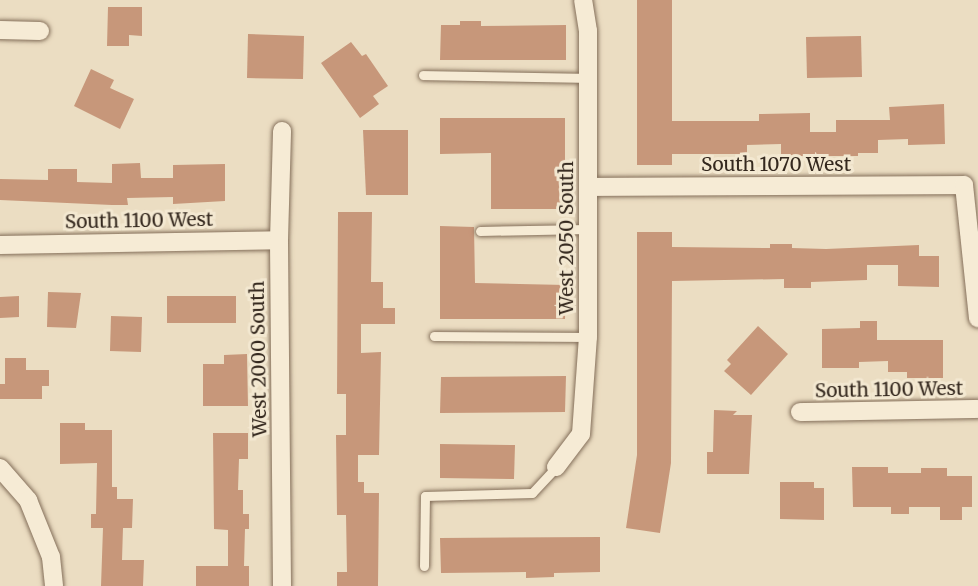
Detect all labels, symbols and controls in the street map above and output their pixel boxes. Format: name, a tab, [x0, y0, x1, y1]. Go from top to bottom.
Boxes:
street label: South 1070 West	[701, 154, 851, 176]
street label: West 2050 South	[556, 161, 578, 315]
street label: South 1100 West	[65, 208, 213, 234]
street label: West 2000 South	[246, 281, 272, 437]
street label: South 1100 West	[815, 377, 963, 403]

